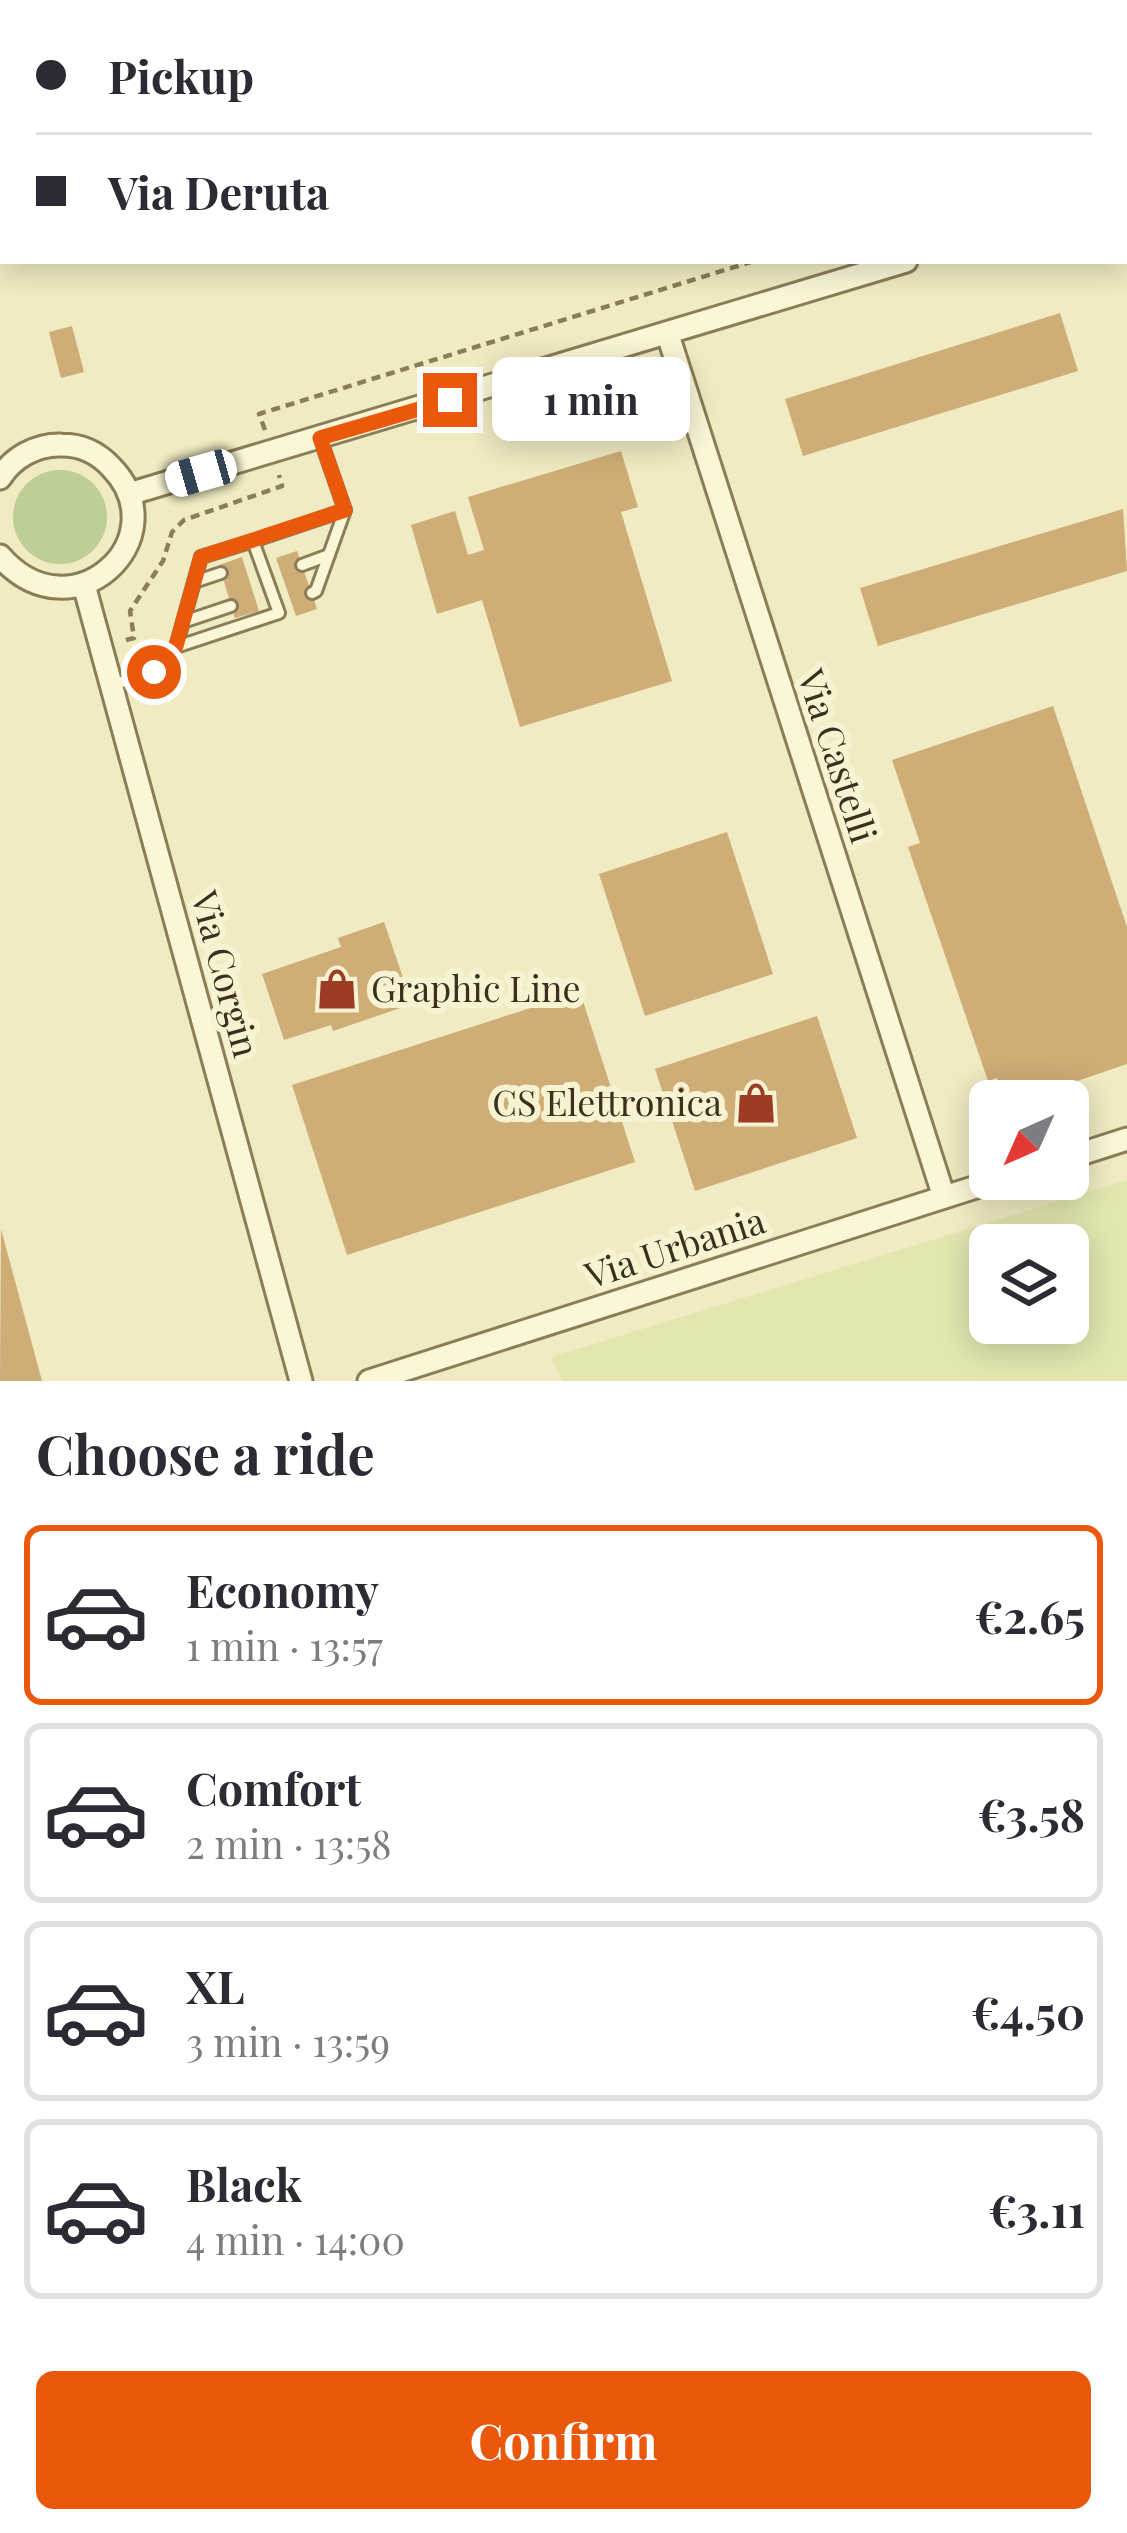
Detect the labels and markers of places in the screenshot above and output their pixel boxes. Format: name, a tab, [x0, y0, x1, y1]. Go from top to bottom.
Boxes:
place label: Graphic Line	[371, 963, 581, 1011]
shop icon: Graphic Line	[314, 966, 360, 1012]
place label: CS Elettronica	[492, 1077, 722, 1125]
shop icon: CS Elettronica	[733, 1080, 779, 1126]

